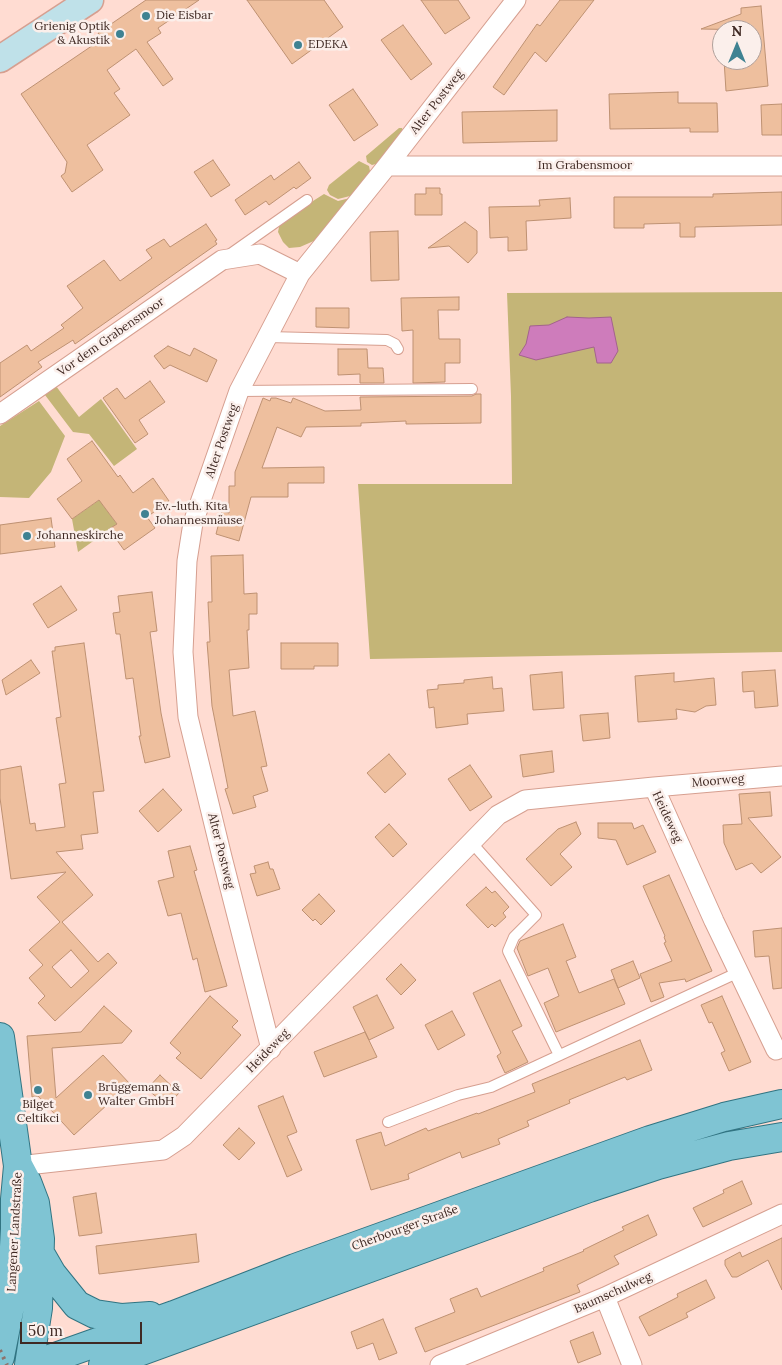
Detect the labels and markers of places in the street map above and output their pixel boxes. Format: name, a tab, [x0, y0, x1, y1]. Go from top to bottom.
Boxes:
place label: Die Eisbar	[156, 9, 213, 23]
marker: Die Eisbar	[140, 10, 152, 22]
place label: Grienig Optik & Akustik	[34, 20, 110, 48]
marker: Grienig Optik & Akustik	[114, 28, 126, 40]
place label: EDEKA	[308, 38, 347, 52]
marker: EDEKA	[292, 39, 304, 51]
place label: Ev.-luth. Kita Johannesmäuse	[155, 500, 243, 528]
marker: Ev.-luth. Kita Johannesmäuse	[139, 508, 151, 520]
place label: Johanneskirche	[37, 529, 123, 543]
marker: Johanneskirche	[21, 530, 33, 542]
place label: Brüggemann & Walter GmbH	[98, 1081, 180, 1109]
marker: Bilget Celtikci	[32, 1084, 44, 1096]
marker: Brüggemann & Walter GmbH	[82, 1089, 94, 1101]
place label: Bilget Celtikci	[17, 1098, 59, 1126]

